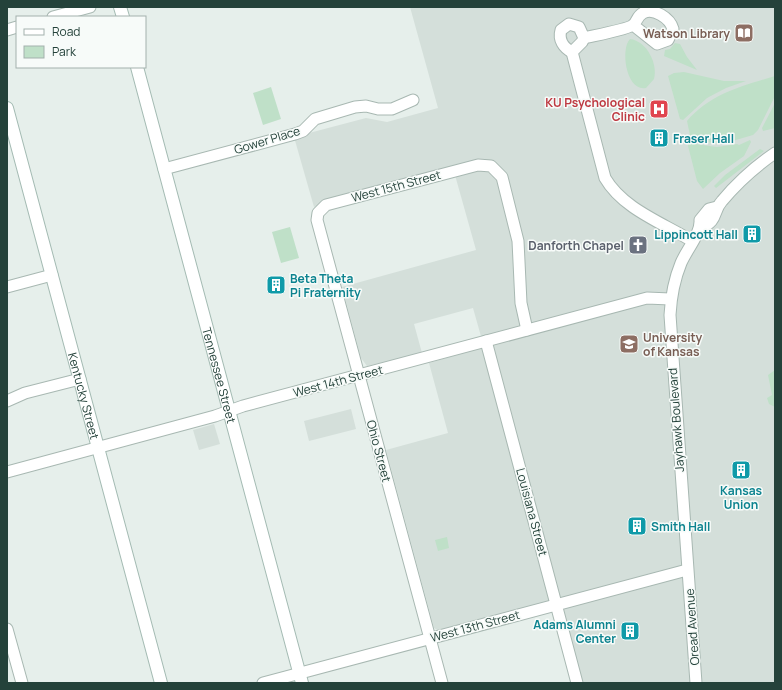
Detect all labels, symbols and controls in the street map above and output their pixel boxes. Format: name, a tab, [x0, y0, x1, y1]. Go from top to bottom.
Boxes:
legend	[16, 16, 146, 68]
library icon: Watson Library	[733, 22, 755, 44]
text: Road	[52, 23, 80, 40]
place label: Watson Library	[643, 25, 730, 42]
text: Park	[52, 43, 77, 60]
place label: KU Psychological Clinic	[545, 94, 645, 125]
hospital icon: KU Psychological Clinic	[648, 98, 670, 120]
street label: Gower Place	[232, 122, 302, 158]
building icon: Fraser Hall	[648, 127, 670, 149]
place label: Fraser Hall	[673, 130, 734, 147]
street label: West 15th Street	[349, 166, 443, 206]
building icon: Lippincott Hall	[741, 223, 763, 245]
place label: Lippincott Hall	[654, 226, 738, 243]
church icon: Danforth Chapel	[627, 234, 649, 256]
place label: Danforth Chapel	[528, 237, 624, 254]
place label: Beta Theta Pi Fraternity	[290, 270, 361, 301]
building icon: Beta Theta Pi Fraternity	[265, 274, 287, 296]
street label: Tennessee Street	[199, 325, 241, 425]
place label: University of Kansas	[643, 329, 703, 360]
school or university icon: University of Kansas	[618, 333, 640, 355]
street label: Kentucky Street	[64, 351, 104, 441]
street label: West 14th Street	[291, 361, 385, 401]
street label: Jayhawk Boulevard	[664, 367, 688, 473]
street label: Ohio Street	[363, 418, 395, 484]
building icon: Kansas Union	[730, 459, 752, 481]
street label: Louisiana Street	[512, 466, 552, 558]
place label: Kansas Union	[720, 482, 763, 513]
building icon: Smith Hall	[626, 515, 648, 537]
place label: Smith Hall	[651, 518, 710, 535]
street label: Oread Avenue	[681, 588, 703, 666]
street label: West 13th Street	[428, 606, 522, 646]
place label: Adams Alumni Center	[533, 616, 616, 647]
building icon: Adams Alumni Center	[619, 620, 641, 642]

